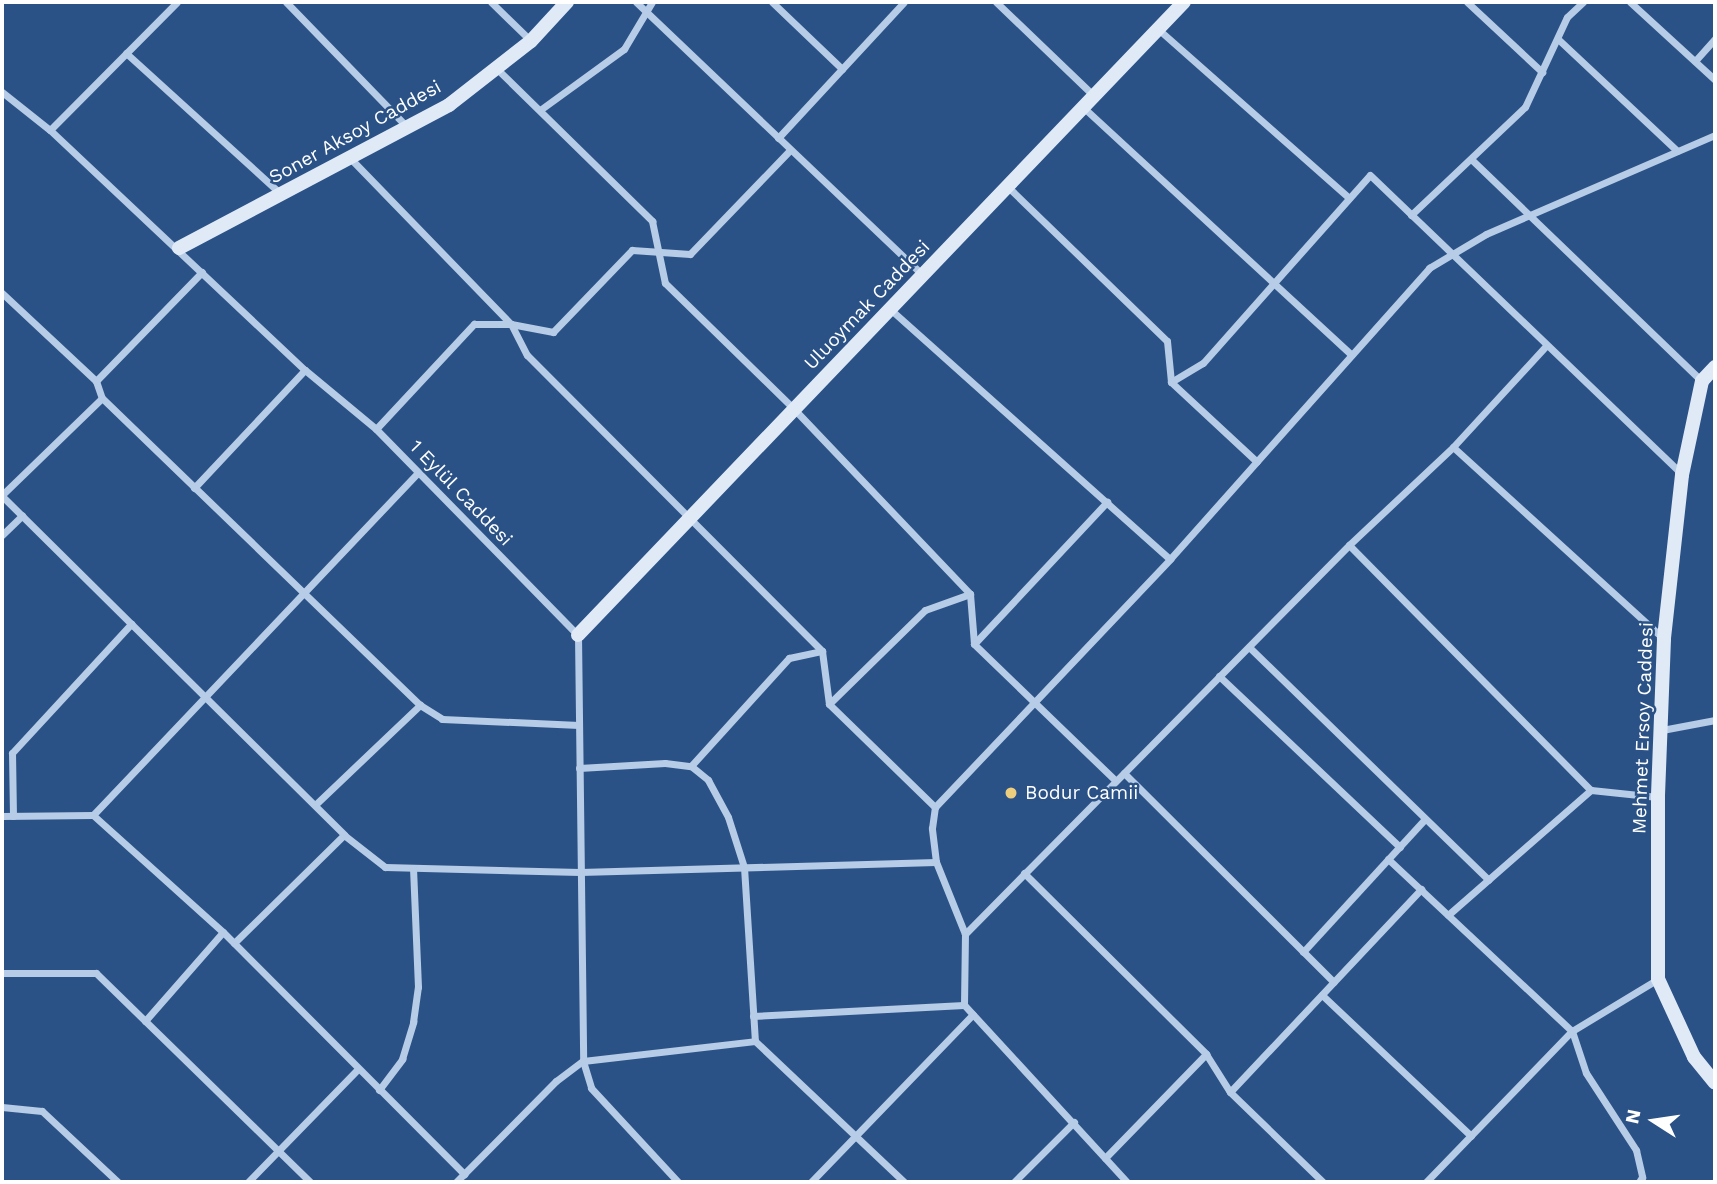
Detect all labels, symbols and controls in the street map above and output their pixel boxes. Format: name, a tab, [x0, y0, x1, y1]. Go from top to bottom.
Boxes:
street label: Soner Aksoy Caddesi	[264, 75, 446, 189]
street label: Uluoymak Caddesi	[799, 235, 935, 375]
street label: 1 Eylül Caddesi	[405, 435, 517, 551]
street label: Mehmet Ersoy Caddesi	[1628, 621, 1658, 835]
place label: Bodur Camii	[1025, 782, 1139, 804]
marker: Bodur Camii	[1003, 785, 1019, 801]
north arrow	[1619, 1086, 1689, 1156]
text: N	[1620, 1107, 1646, 1126]

